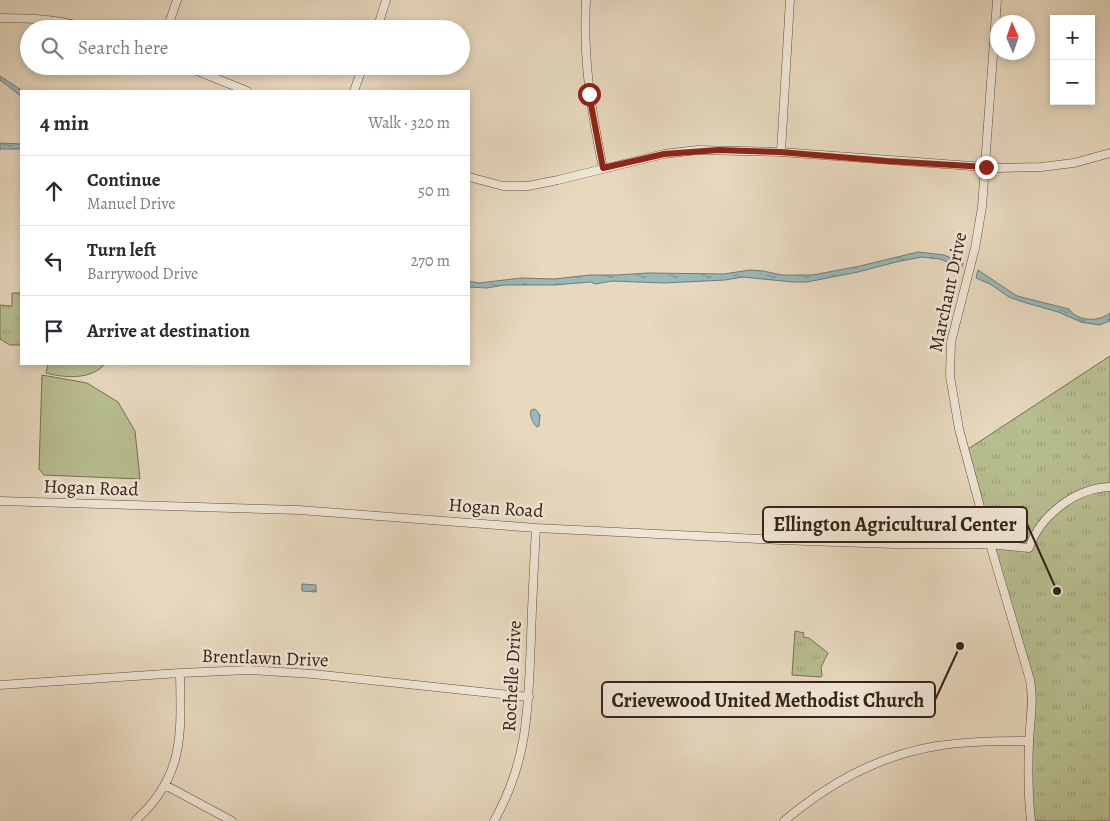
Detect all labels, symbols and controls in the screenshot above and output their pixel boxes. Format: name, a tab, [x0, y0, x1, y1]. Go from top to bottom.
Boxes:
north arrow	[990, 15, 1035, 60]
map controls	[1050, 15, 1095, 105]
button: +	[1050, 15, 1095, 60]
search box	[20, 20, 470, 75]
icon: search	[38, 34, 66, 62]
text: Search here	[78, 35, 168, 61]
button: −	[1050, 60, 1095, 105]
route start	[578, 83, 601, 106]
text: 4 min	[40, 109, 89, 137]
text: Walk · 320 m	[368, 112, 450, 134]
route end	[975, 156, 998, 179]
text: Continue	[87, 167, 161, 193]
icon: ahead	[40, 177, 68, 205]
text: 50 m	[418, 180, 450, 202]
text: Manuel Drive	[87, 193, 175, 215]
street label: Marchant Drive	[923, 230, 973, 354]
text: Turn left	[87, 237, 156, 263]
icon: left	[40, 247, 68, 275]
text: 270 m	[411, 250, 450, 272]
text: Barrywood Drive	[87, 263, 198, 285]
icon: arrive	[40, 317, 68, 345]
text: Arrive at destination	[87, 318, 250, 344]
street label: Hogan Road	[43, 473, 140, 503]
street label: Hogan Road	[448, 492, 545, 524]
callout: Ellington Agricultural Center	[763, 507, 1027, 542]
text: Ellington Agricultural Center	[773, 511, 1017, 538]
street label: Rochelle Drive	[496, 620, 528, 732]
street label: Brentlawn Drive	[201, 643, 329, 673]
callout: Crievewood United Methodist Church	[602, 682, 935, 717]
text: Crievewood United Methodist Church	[612, 687, 925, 714]

